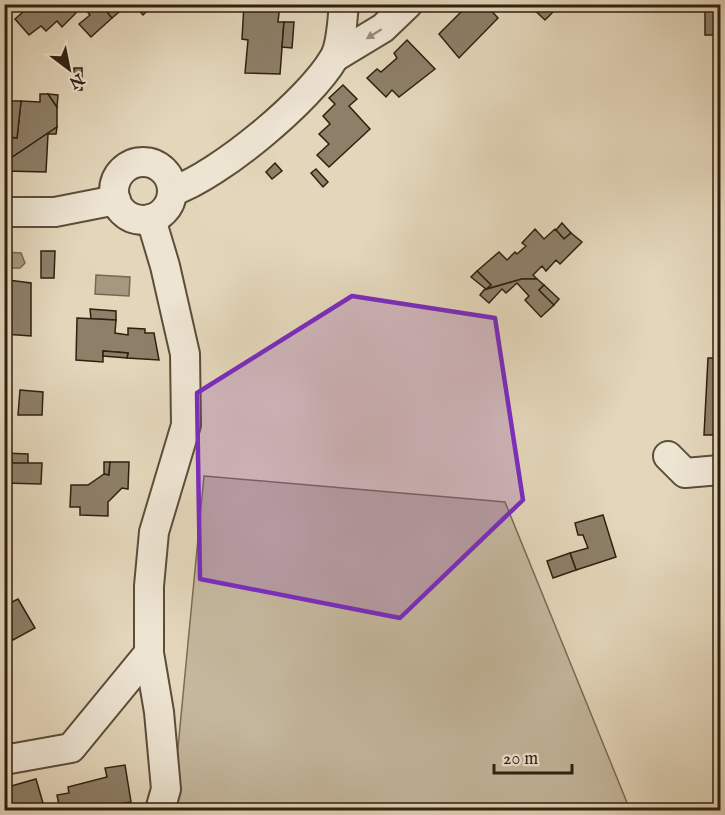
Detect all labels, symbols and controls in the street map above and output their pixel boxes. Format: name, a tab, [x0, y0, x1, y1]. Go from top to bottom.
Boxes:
one-way arrow	[366, 28, 382, 39]
north arrow	[39, 39, 99, 99]
text: N	[65, 67, 88, 92]
scale bar	[494, 737, 572, 775]
text: 20 m	[503, 748, 538, 771]

